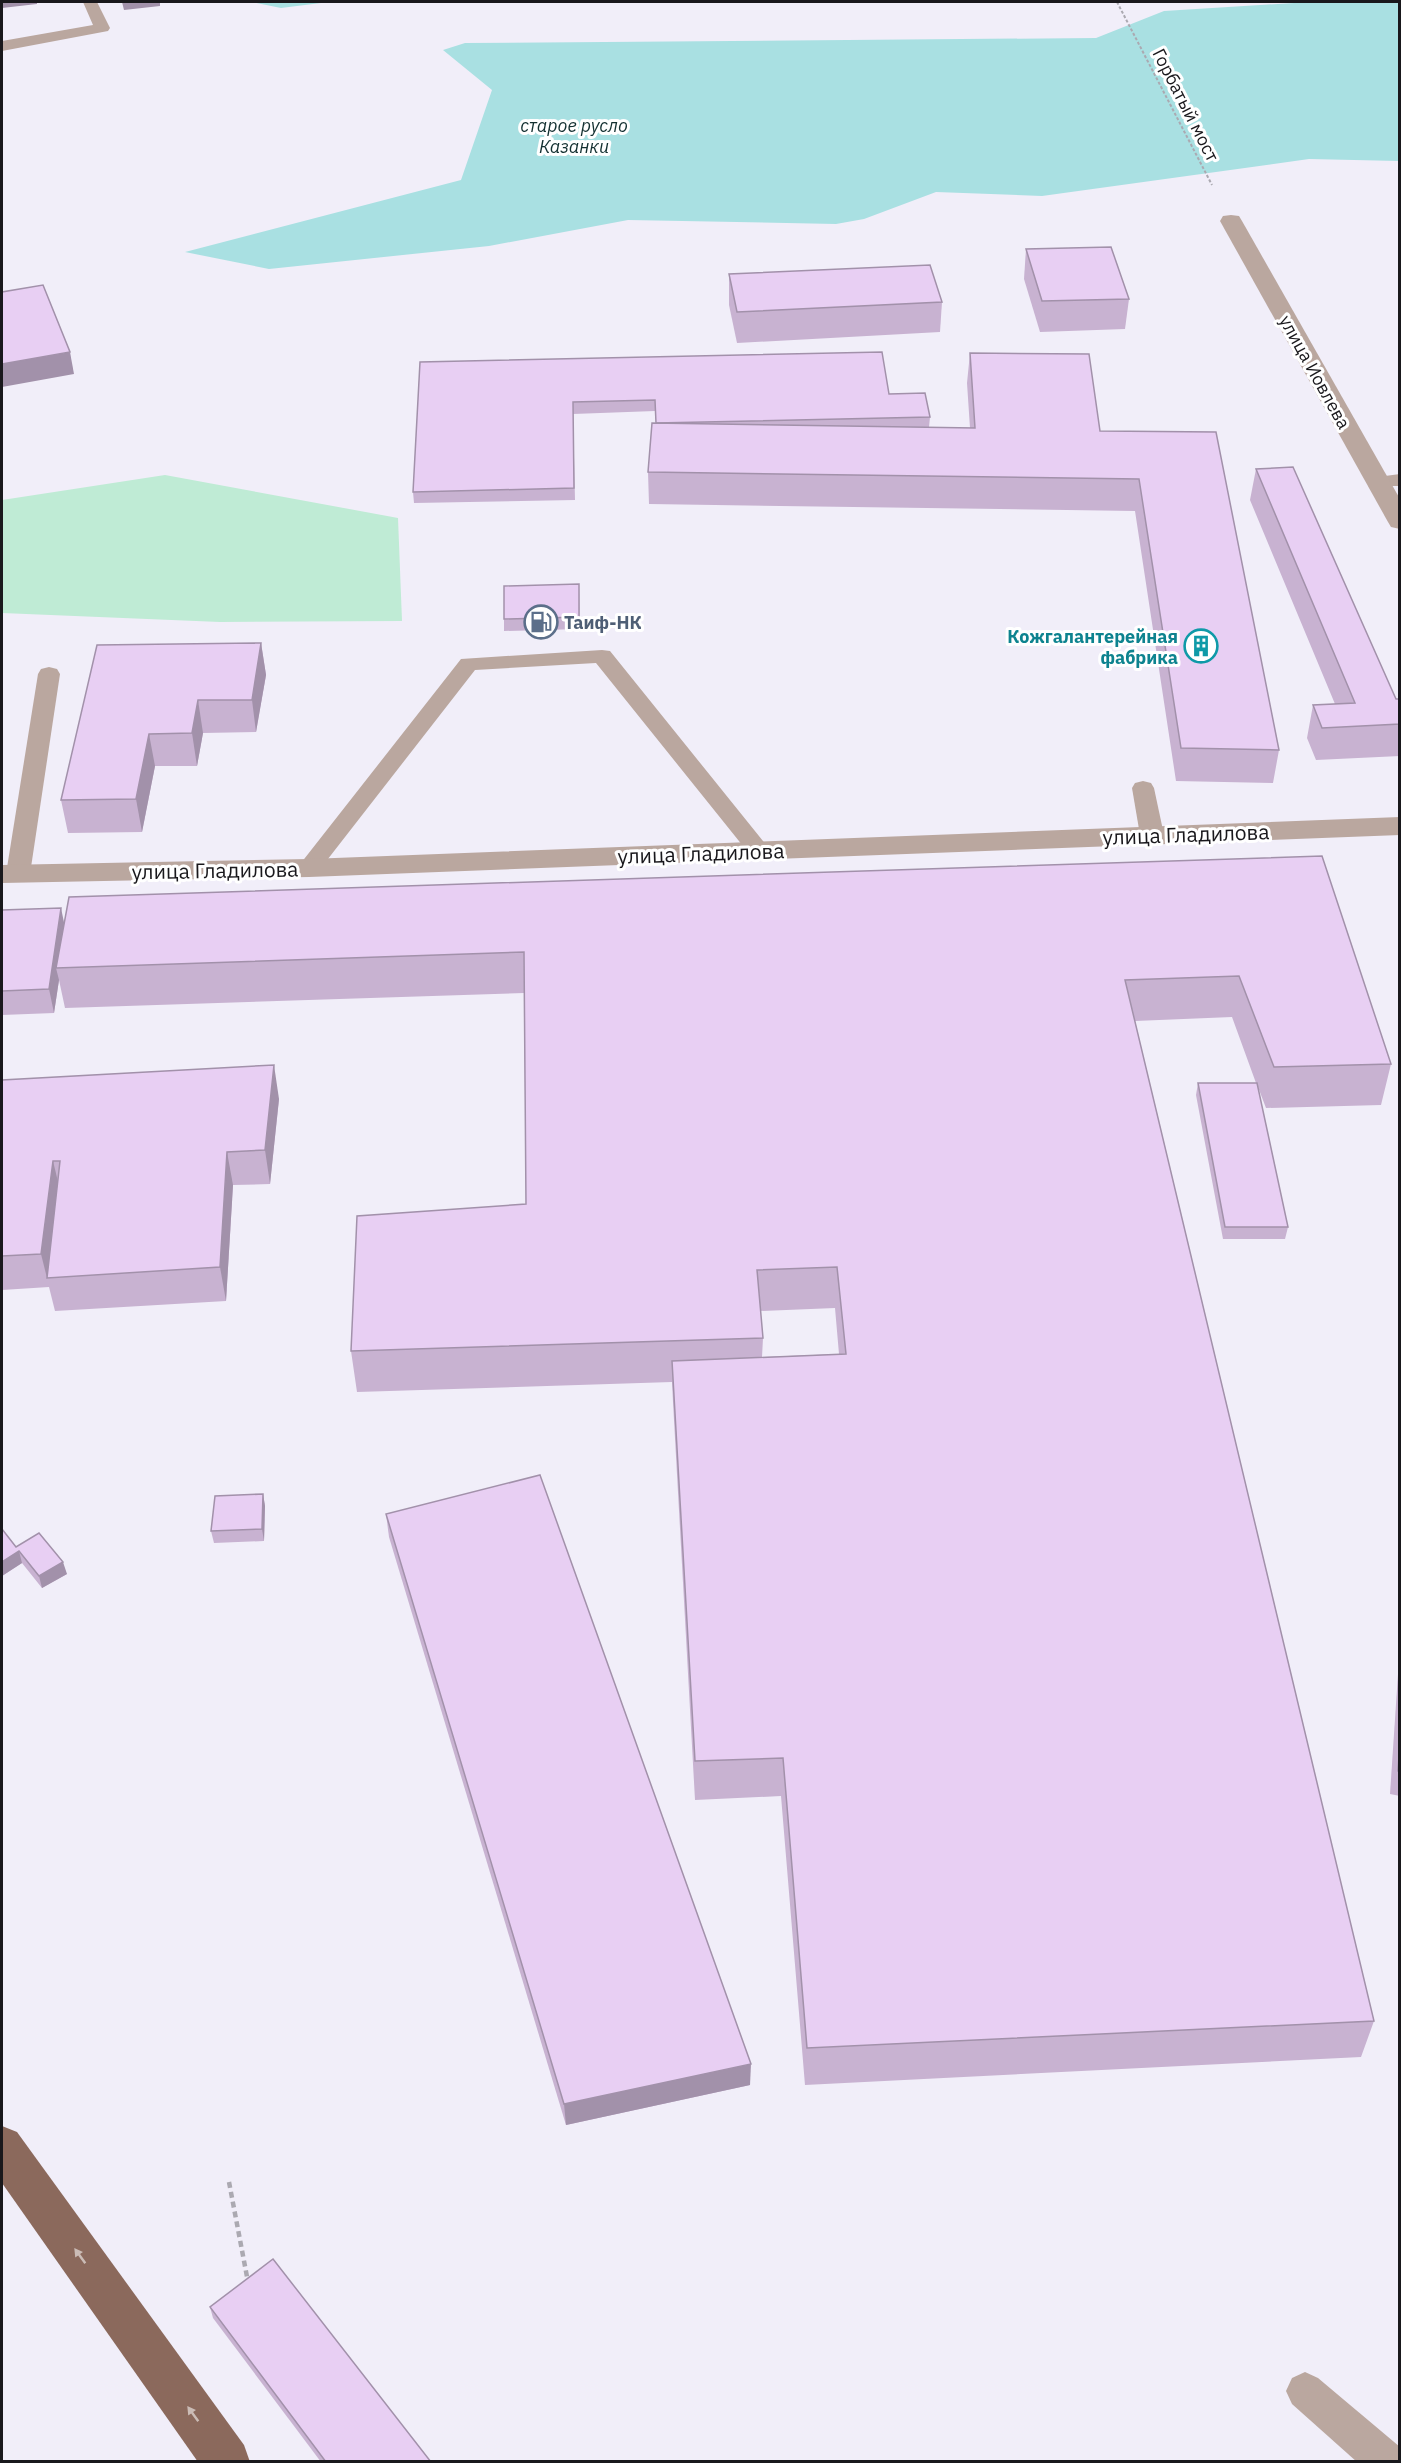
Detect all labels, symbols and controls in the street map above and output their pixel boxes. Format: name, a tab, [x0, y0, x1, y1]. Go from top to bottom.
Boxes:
street label: Горбатый мост	[1148, 45, 1225, 166]
water label: старое русло Казанки	[520, 114, 628, 158]
street label: улица Иовлева	[1274, 311, 1356, 433]
fuel station icon: Таиф-НК	[523, 604, 559, 640]
place label: Таиф-НК	[564, 611, 642, 634]
place label: Кожгалантерейная фабрика	[1007, 625, 1178, 669]
building icon: Кожгалантерейная фабрика	[1183, 628, 1219, 664]
street label: улица Гладилова	[1102, 817, 1270, 851]
street label: улица Гладилова	[617, 836, 785, 870]
street label: улица Гладилова	[131, 855, 299, 885]
one-way arrow	[74, 2248, 86, 2263]
one-way arrow	[188, 2406, 199, 2422]

